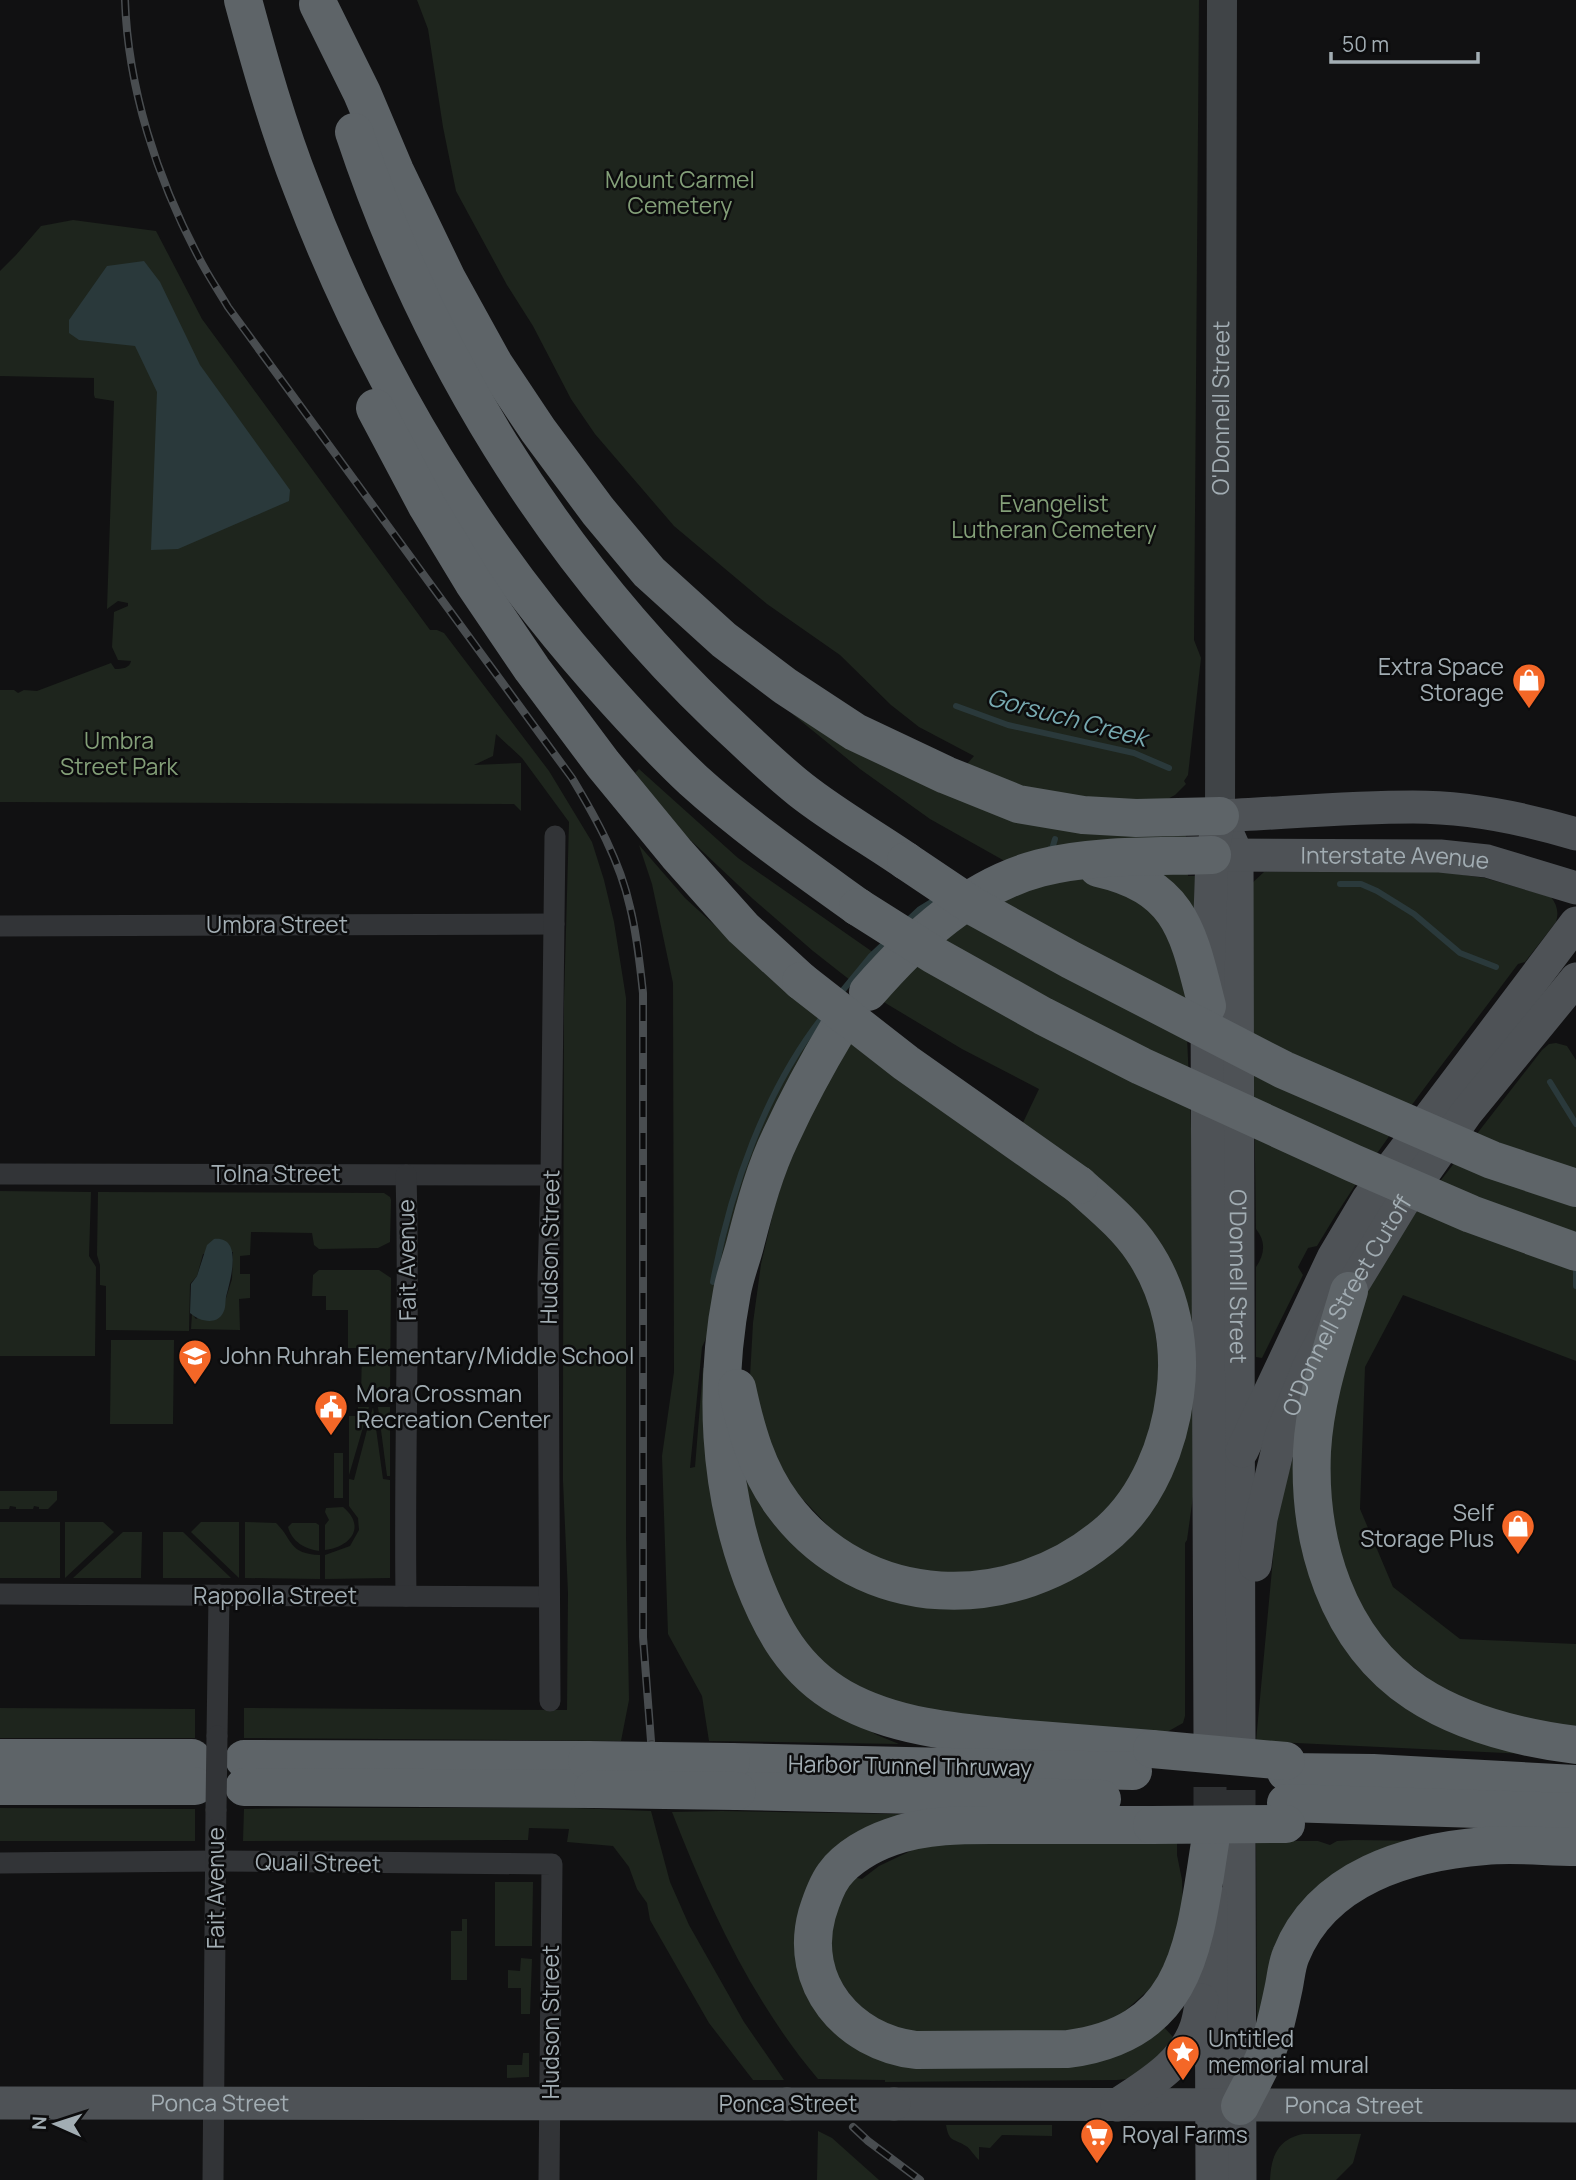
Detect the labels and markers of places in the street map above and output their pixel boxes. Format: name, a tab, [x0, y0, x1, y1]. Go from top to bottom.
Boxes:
place label: Extra Space Storage	[1378, 650, 1504, 708]
shop icon: Extra Space Storage	[1510, 661, 1548, 710]
school or university icon: John Ruhrah Elementary/Middle School	[176, 1337, 214, 1386]
place label: John Ruhrah Elementary/Middle School	[220, 1339, 634, 1371]
place label: Mora Crossman Recreation Center	[356, 1377, 551, 1435]
public building icon: Mora Crossman Recreation Center	[312, 1388, 350, 1437]
place label: Self Storage Plus	[1360, 1496, 1494, 1554]
shop icon: Self Storage Plus	[1499, 1507, 1537, 1556]
place label: Untitled memorial mural	[1208, 2022, 1369, 2080]
place icon: Untitled memorial mural	[1164, 2033, 1202, 2082]
supermarket icon: Royal Farms	[1078, 2116, 1116, 2165]
place label: Royal Farms	[1122, 2118, 1248, 2150]

